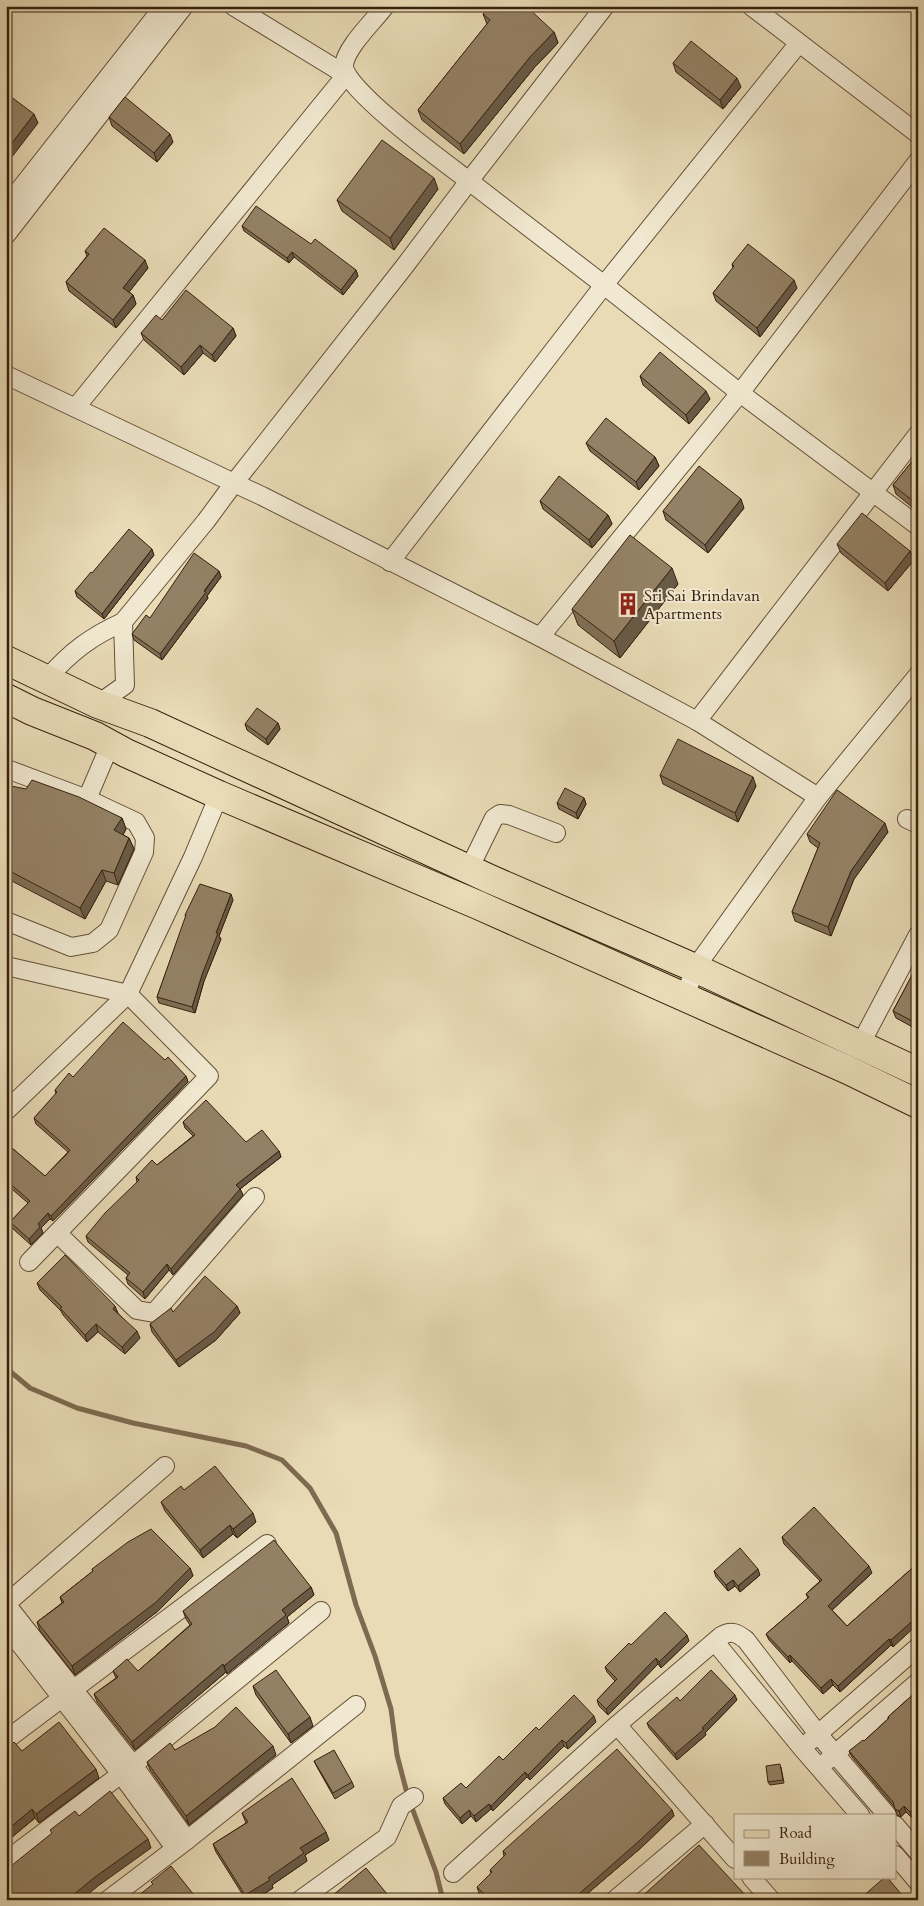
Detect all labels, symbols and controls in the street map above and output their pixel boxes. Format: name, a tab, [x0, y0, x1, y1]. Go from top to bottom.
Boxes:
place label: Sri Sai Brindavan Apartments	[644, 585, 760, 625]
building icon: Sri Sai Brindavan Apartments	[615, 591, 641, 617]
legend	[734, 1814, 896, 1878]
text: Road	[779, 1823, 812, 1843]
text: Building	[779, 1849, 835, 1869]

